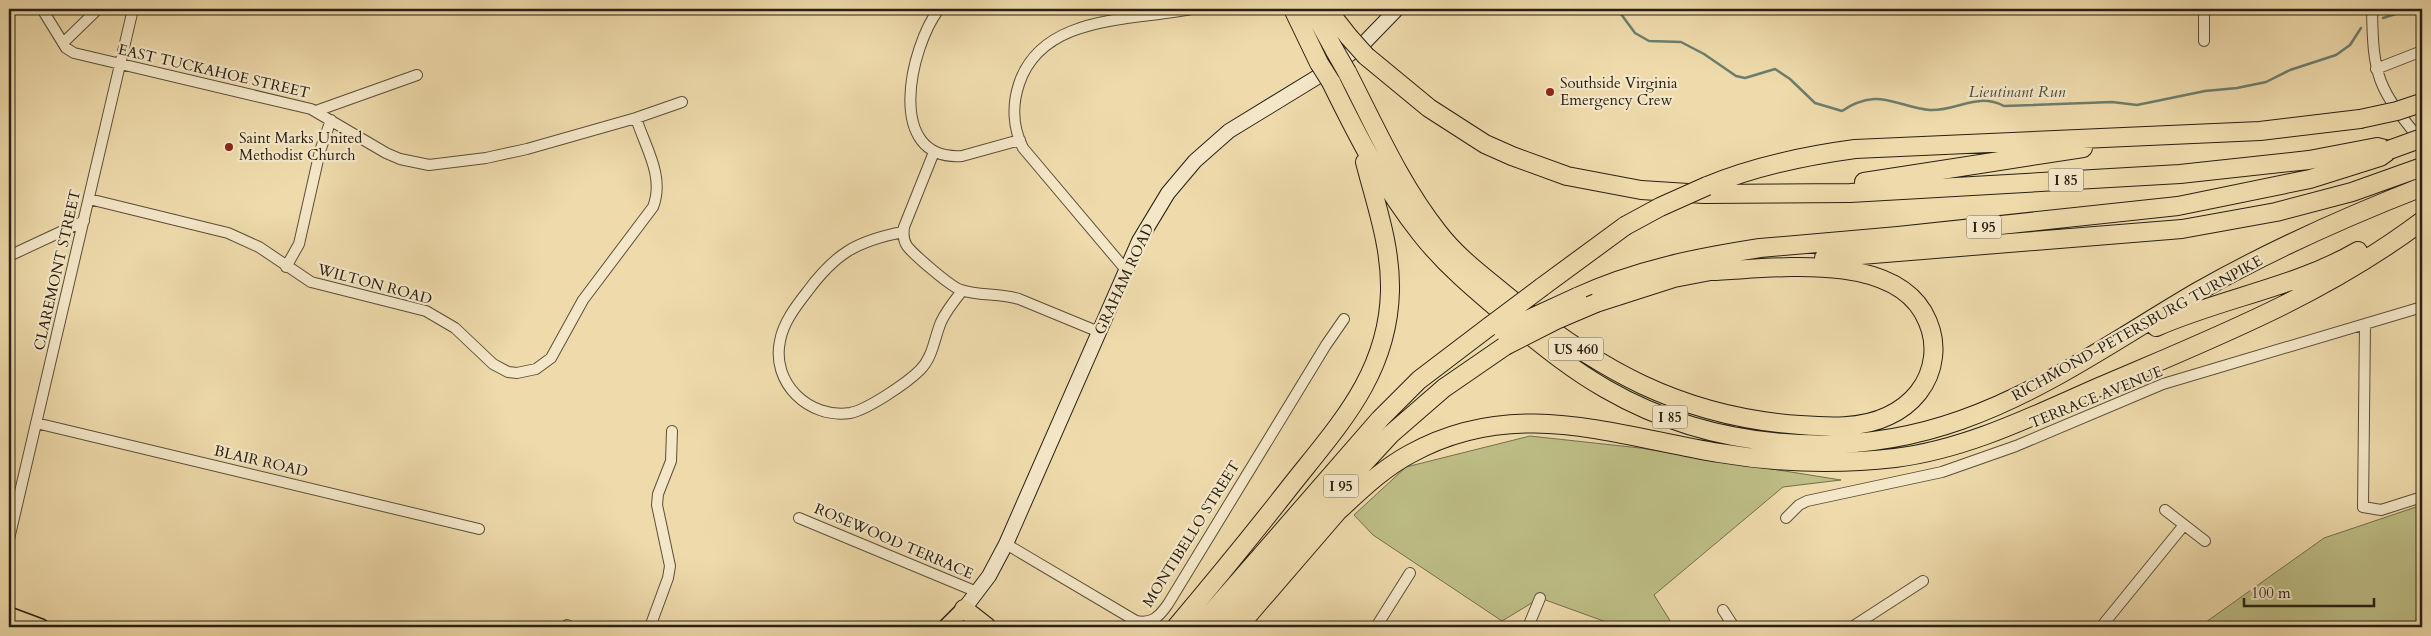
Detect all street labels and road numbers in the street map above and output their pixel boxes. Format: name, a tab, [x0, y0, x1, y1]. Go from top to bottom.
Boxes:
street label: EAST TUCKAHOE STREET	[116, 39, 312, 103]
road number: I 85	[2048, 168, 2084, 192]
street label: CLAREMONT STREET	[29, 188, 85, 352]
road number: I 95	[1966, 216, 2002, 238]
street label: GRAHAM ROAD	[1089, 220, 1159, 338]
street label: RICHMOND-PETERSBURG TURNPIKE	[2008, 250, 2266, 406]
street label: WILTON ROAD	[315, 259, 434, 309]
road number: US 460	[1548, 338, 1604, 360]
street label: TERRACE AVENUE	[2027, 361, 2165, 433]
road number: I 85	[1652, 406, 1688, 428]
street label: BLAIR ROAD	[212, 440, 310, 482]
street label: MONTIBELLO STREET	[1138, 457, 1244, 611]
road number: I 95	[1324, 474, 1358, 498]
street label: ROSEWOOD TERRACE	[811, 498, 977, 584]

